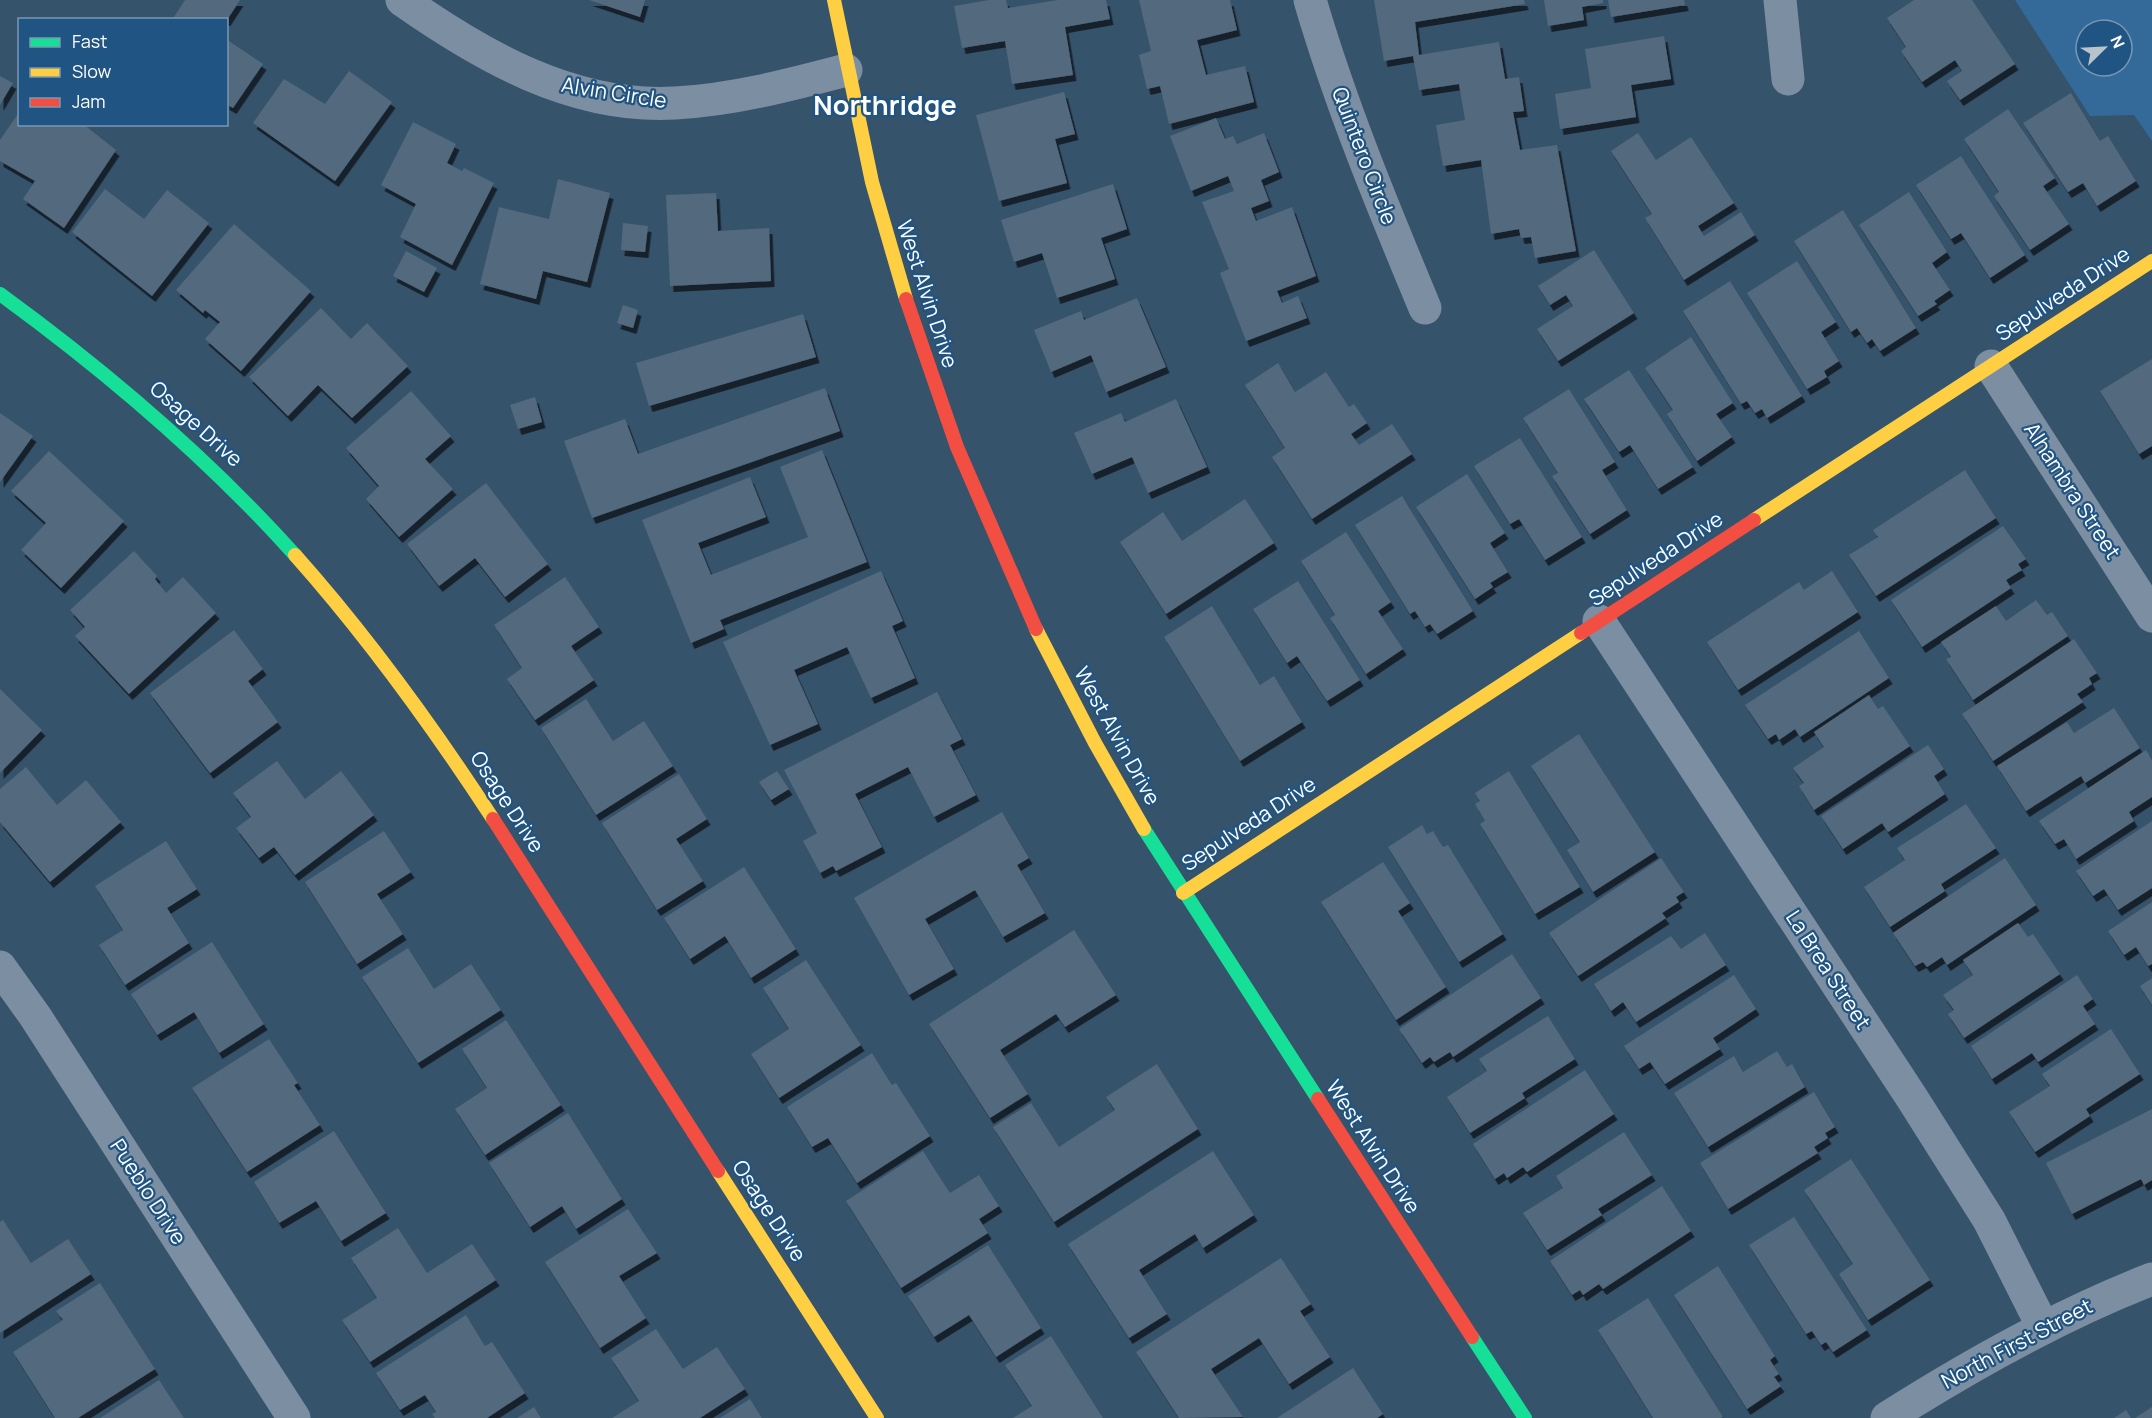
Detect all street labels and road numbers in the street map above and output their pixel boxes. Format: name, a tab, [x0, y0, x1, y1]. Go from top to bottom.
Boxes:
street label: Alvin Circle	[560, 70, 669, 114]
street label: Quintero Circle	[1326, 83, 1404, 228]
street label: West Alvin Drive	[891, 216, 965, 371]
street label: Sepulveda Drive	[1990, 239, 2135, 347]
street label: Osage Drive	[144, 374, 249, 472]
street label: Alhambra Street	[2018, 417, 2127, 564]
street label: Sepulveda Drive	[1583, 504, 1728, 612]
street label: West Alvin Drive	[1068, 661, 1167, 810]
street label: Osage Drive	[465, 745, 551, 858]
street label: Sepulveda Drive	[1176, 769, 1321, 877]
street label: La Brea Street	[1780, 905, 1878, 1034]
street label: West Alvin Drive	[1320, 1074, 1427, 1219]
street label: Pueblo Drive	[104, 1133, 193, 1250]
street label: Osage Drive	[727, 1154, 813, 1267]
street label: North First Street	[1936, 1291, 2097, 1395]

